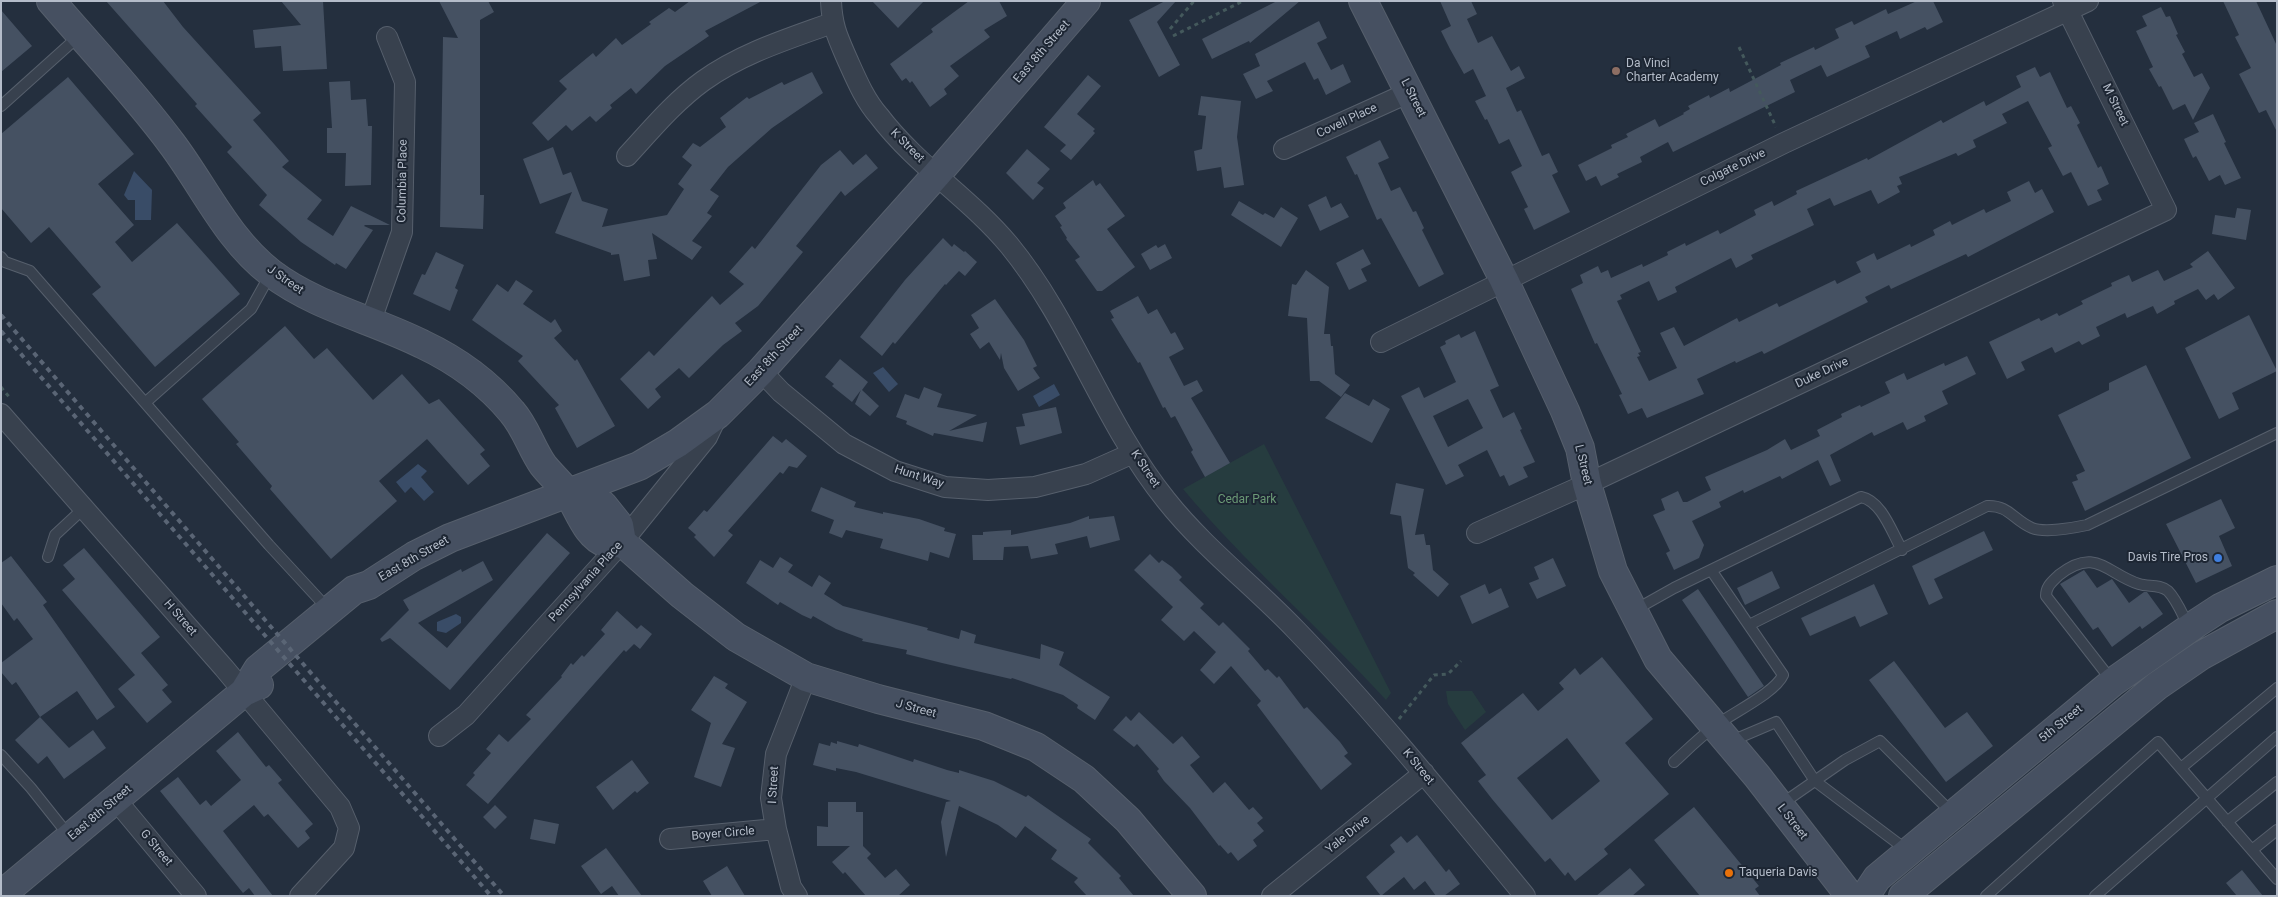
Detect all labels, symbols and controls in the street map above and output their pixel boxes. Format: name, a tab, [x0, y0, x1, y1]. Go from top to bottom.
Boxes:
street label: East 8th Street	[1011, 18, 1073, 86]
place label: Da Vinci Charter Academy	[1626, 57, 1719, 85]
marker: Da Vinci Charter Academy	[1610, 65, 1622, 77]
street label: L Street	[1397, 76, 1429, 120]
street label: M Street	[2099, 82, 2131, 128]
street label: Covell Place	[1314, 101, 1380, 141]
street label: K Street	[887, 126, 927, 166]
street label: Columbia Place	[395, 139, 411, 223]
street label: Colgate Drive	[1698, 146, 1768, 190]
street label: J Street	[264, 262, 306, 298]
street label: East 8th Street	[742, 322, 806, 390]
street label: Duke Drive	[1793, 354, 1851, 392]
street label: L Street	[1571, 443, 1595, 487]
street label: K Street	[1127, 447, 1163, 491]
street label: Hunt Way	[892, 462, 946, 492]
park label: Cedar Park	[1218, 493, 1276, 507]
street label: East 8th Street	[376, 533, 452, 585]
street label: Pennsylvania Place	[546, 539, 626, 625]
place label: Davis Tire Pros	[2128, 551, 2208, 565]
marker: Davis Tire Pros	[2212, 552, 2224, 564]
street label: H Street	[160, 597, 200, 639]
street label: J Street	[894, 697, 938, 721]
street label: 5th Street	[2036, 702, 2086, 746]
street label: K Street	[1399, 746, 1437, 788]
street label: I Street	[766, 766, 782, 804]
street label: East 8th Street	[65, 782, 135, 844]
street label: L Street	[1774, 801, 1810, 843]
street label: Yale Drive	[1323, 813, 1373, 857]
street label: Boyer Circle	[691, 824, 755, 844]
street label: G Street	[137, 827, 175, 869]
place label: Taqueria Davis	[1739, 866, 1818, 880]
marker: Taqueria Davis	[1723, 867, 1735, 879]

